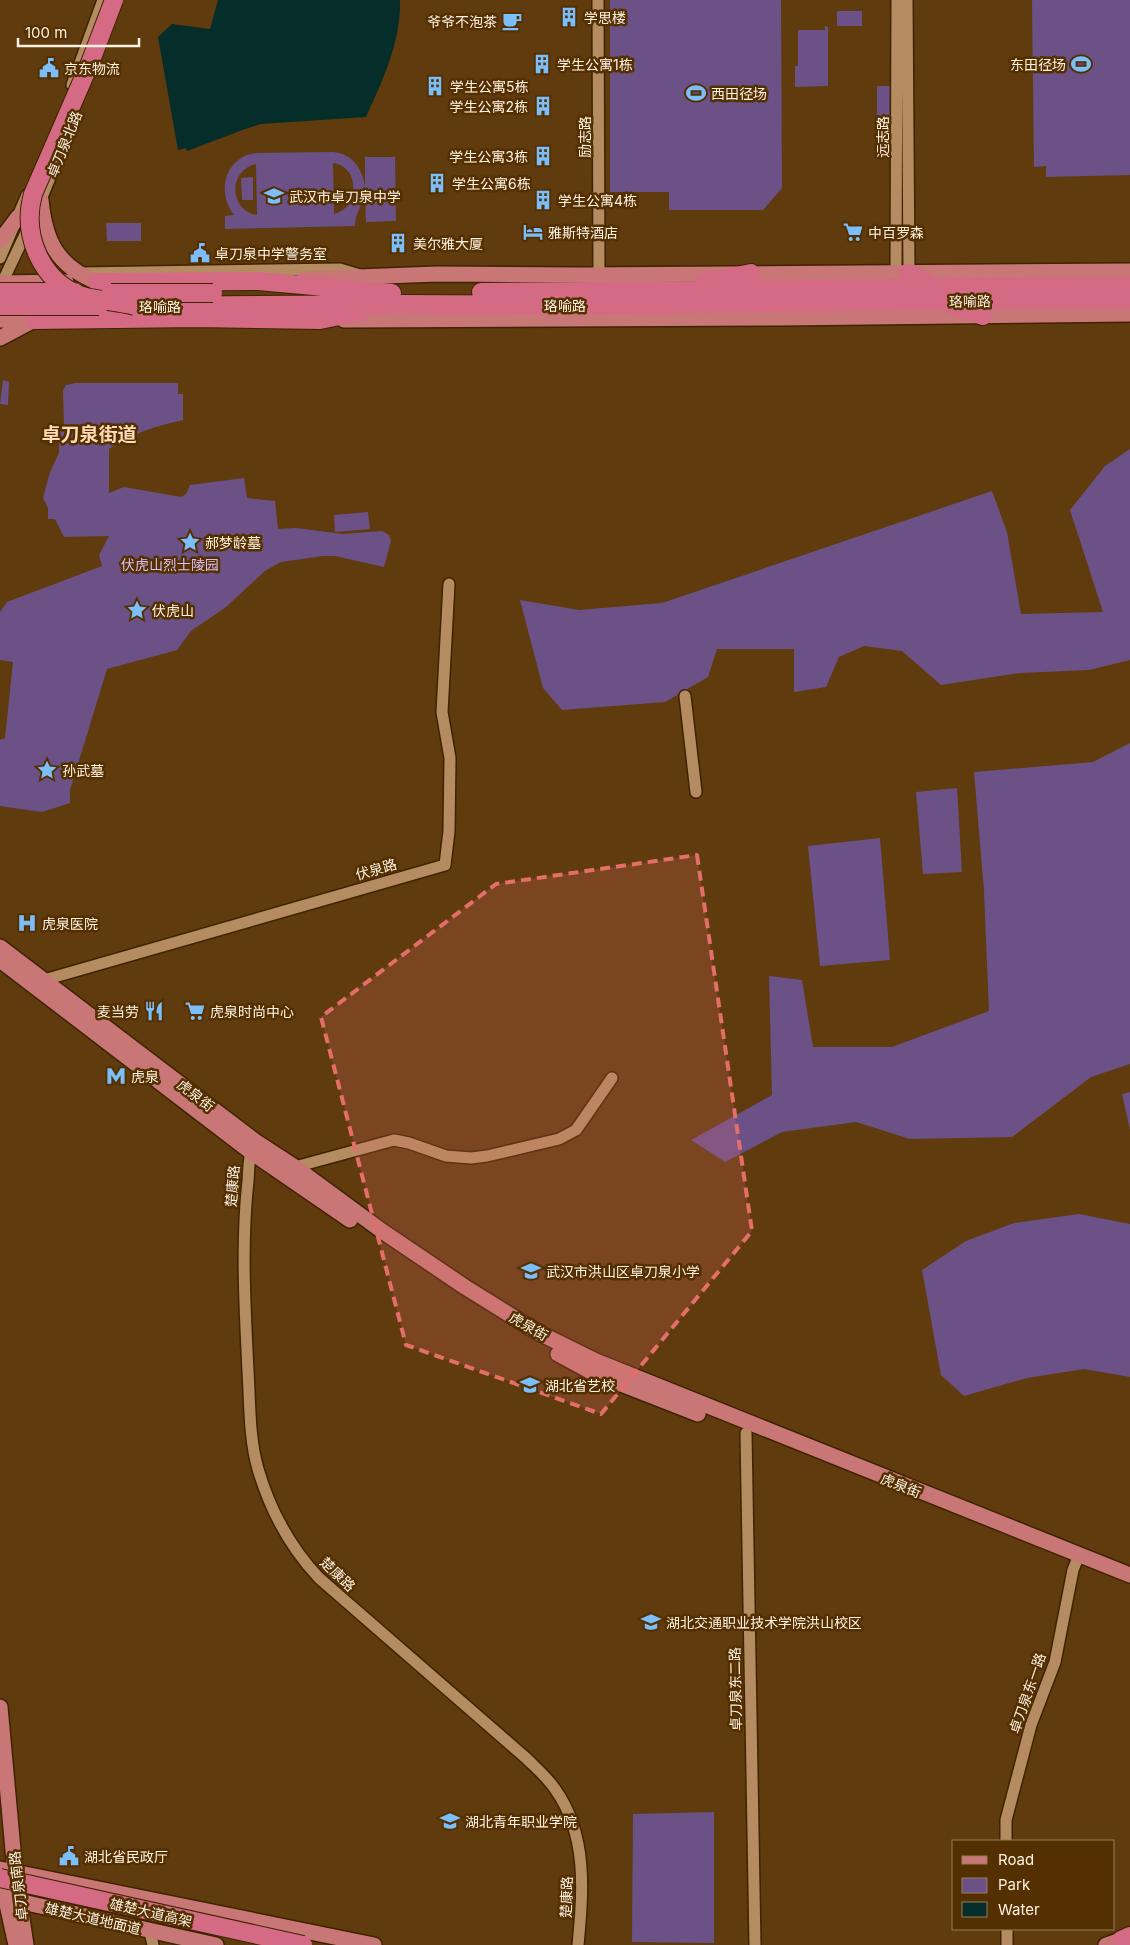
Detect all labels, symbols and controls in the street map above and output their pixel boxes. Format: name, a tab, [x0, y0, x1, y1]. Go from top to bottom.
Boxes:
building icon: 学思楼	[558, 6, 580, 28]
place label: 学思楼	[584, 9, 626, 26]
cafe icon: 爷爷不泡茶	[501, 10, 523, 32]
place label: 爷爷不泡茶	[427, 13, 497, 30]
scale bar	[18, 15, 139, 47]
text: 100 m	[25, 23, 67, 42]
building icon: 学生公寓1栋	[531, 53, 553, 75]
sports icon: 东田径场	[1070, 53, 1092, 75]
place label: 学生公寓1栋	[557, 56, 633, 73]
place label: 东田径场	[1010, 56, 1066, 73]
public building icon: 京东物流	[38, 57, 60, 79]
place label: 京东物流	[64, 60, 120, 77]
building icon: 学生公寓5栋	[424, 75, 446, 97]
place label: 学生公寓5栋	[450, 78, 529, 95]
sports icon: 西田径场	[685, 82, 707, 104]
place label: 西田径场	[711, 85, 767, 102]
building icon: 学生公寓2栋	[532, 95, 554, 117]
place label: 学生公寓2栋	[449, 98, 528, 115]
street label: 卓刀泉北路	[43, 108, 85, 180]
street label: 励志路	[576, 116, 593, 158]
street label: 远志路	[874, 116, 891, 158]
building icon: 学生公寓3栋	[532, 145, 554, 167]
place label: 学生公寓3栋	[449, 148, 528, 165]
building icon: 学生公寓6栋	[426, 172, 448, 194]
place label: 学生公寓6栋	[452, 175, 531, 192]
school or university icon: 武汉市卓刀泉中学	[263, 185, 285, 207]
place label: 武汉市卓刀泉中学	[289, 188, 401, 205]
building icon: 学生公寓4栋	[532, 189, 554, 211]
place label: 学生公寓4栋	[558, 192, 637, 209]
hotel icon: 雅斯特酒店	[522, 221, 544, 243]
supermarket icon: 中百罗森	[842, 221, 864, 243]
place label: 雅斯特酒店	[548, 224, 618, 241]
place label: 中百罗森	[868, 224, 924, 241]
building icon: 美尔雅大厦	[387, 232, 409, 254]
place label: 美尔雅大厦	[413, 235, 483, 252]
public building icon: 卓刀泉中学警务室	[189, 242, 211, 264]
place label: 卓刀泉中学警务室	[215, 245, 327, 262]
street label: 珞喻路	[949, 292, 991, 310]
street label: 珞喻路	[544, 297, 586, 314]
street label: 珞喻路	[139, 298, 181, 315]
district label: 卓刀泉街道	[41, 423, 137, 446]
place icon: 郝梦龄墓	[179, 531, 201, 553]
place label: 郝梦龄墓	[205, 534, 261, 551]
park label: 伏虎山烈士陵园	[121, 556, 219, 573]
place icon: 伏虎山	[126, 599, 148, 621]
place label: 伏虎山	[152, 602, 194, 619]
place icon: 孙武墓	[36, 759, 58, 781]
place label: 孙武墓	[62, 762, 104, 779]
street label: 伏泉路	[353, 855, 399, 883]
hospital icon: 虎泉医院	[16, 912, 38, 934]
place label: 虎泉医院	[42, 915, 98, 932]
restaurant icon: 麦当劳	[143, 1000, 165, 1022]
supermarket icon: 虎泉时尚中心	[184, 1000, 206, 1022]
place label: 麦当劳	[97, 1003, 139, 1020]
place label: 虎泉时尚中心	[210, 1003, 294, 1020]
metro station icon: 虎泉	[105, 1065, 127, 1087]
place label: 虎泉	[131, 1068, 159, 1085]
street label: 虎泉街	[174, 1075, 218, 1115]
street label: 楚康路	[222, 1164, 242, 1208]
school or university icon: 武汉市洪山区卓刀泉小学	[520, 1260, 542, 1282]
place label: 武汉市洪山区卓刀泉小学	[546, 1263, 700, 1280]
street label: 虎泉街	[507, 1308, 551, 1344]
school or university icon: 湖北省艺校	[519, 1374, 541, 1396]
place label: 湖北省艺校	[545, 1377, 615, 1394]
street label: 虎泉街	[878, 1469, 924, 1501]
street label: 楚康路	[317, 1553, 359, 1595]
school or university icon: 湖北交通职业技术学院洪山校区	[640, 1611, 662, 1633]
place label: 湖北交通职业技术学院洪山校区	[666, 1614, 862, 1631]
street label: 卓刀泉东二路	[726, 1647, 744, 1731]
street label: 卓刀泉东一路	[1005, 1651, 1049, 1735]
school or university icon: 湖北青年职业学院	[439, 1810, 461, 1832]
place label: 湖北青年职业学院	[465, 1813, 577, 1830]
legend	[952, 1840, 1115, 1930]
public building icon: 湖北省民政厅	[58, 1845, 80, 1867]
place label: 湖北省民政厅	[84, 1848, 168, 1865]
street label: 卓刀泉南路	[5, 1850, 31, 1922]
text: Road	[998, 1850, 1034, 1869]
text: Park	[998, 1875, 1031, 1894]
street label: 楚康路	[557, 1876, 575, 1918]
street label: 雄楚大道高架	[108, 1894, 194, 1930]
street label: 雄楚大道地面道	[43, 1899, 143, 1937]
text: Water	[998, 1900, 1040, 1919]

